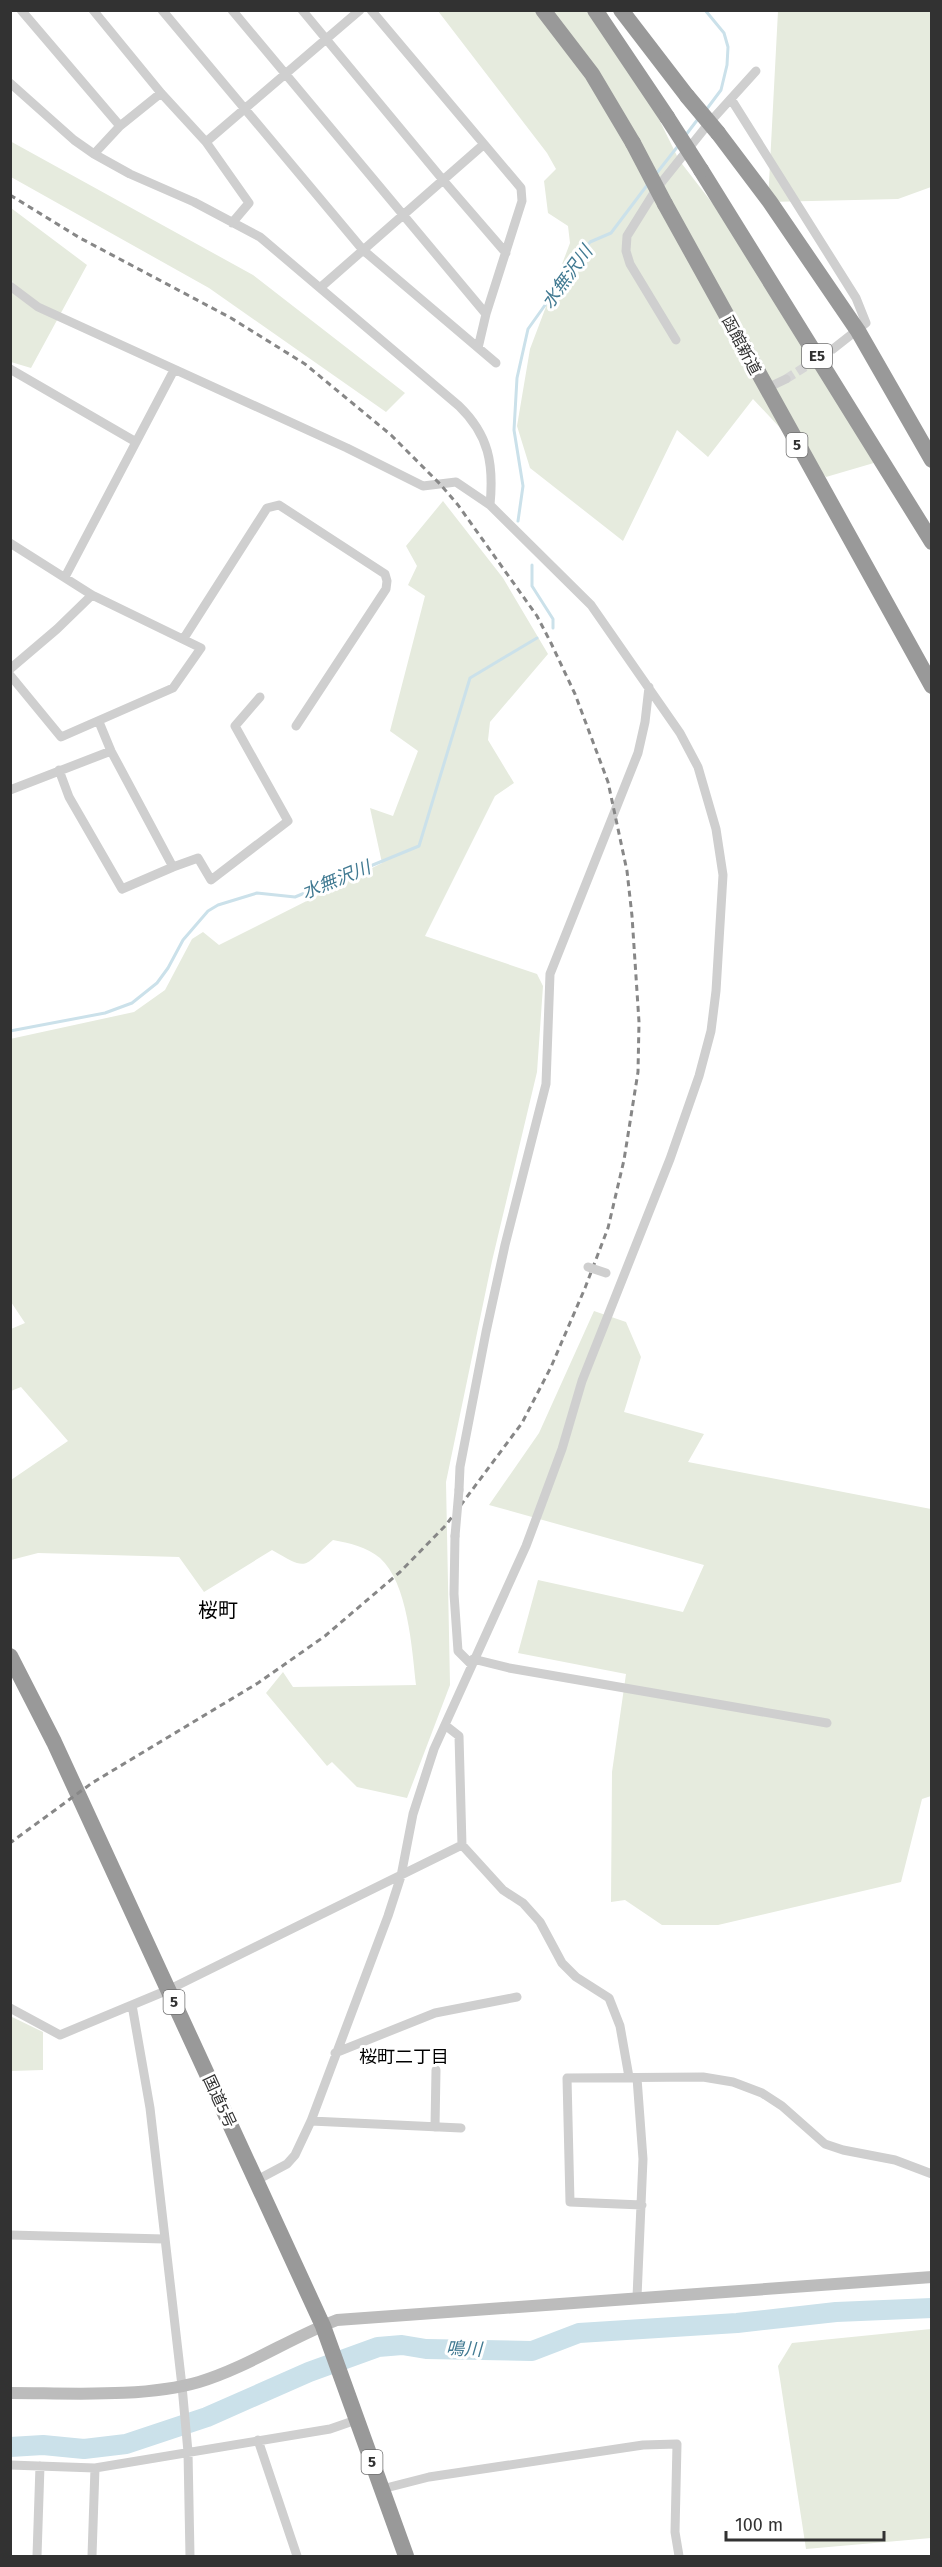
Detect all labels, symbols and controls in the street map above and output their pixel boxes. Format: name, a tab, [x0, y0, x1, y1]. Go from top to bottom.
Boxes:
water label: 水無沢川	[537, 240, 598, 313]
street label: 函館新道	[718, 313, 765, 378]
road number: E5	[802, 344, 832, 368]
road number: 5	[786, 433, 808, 457]
water label: 水無沢川	[299, 856, 375, 904]
district label: 桜町	[198, 1598, 238, 1622]
road number: 5	[164, 1990, 184, 2014]
district label: 桜町二丁目	[359, 2046, 449, 2068]
street label: 国道5号	[199, 2072, 240, 2131]
water label: 鳴川	[446, 2337, 484, 2361]
road number: 5	[362, 2450, 382, 2474]
scale bar	[726, 2504, 884, 2542]
text: 100 m	[735, 2514, 783, 2536]

